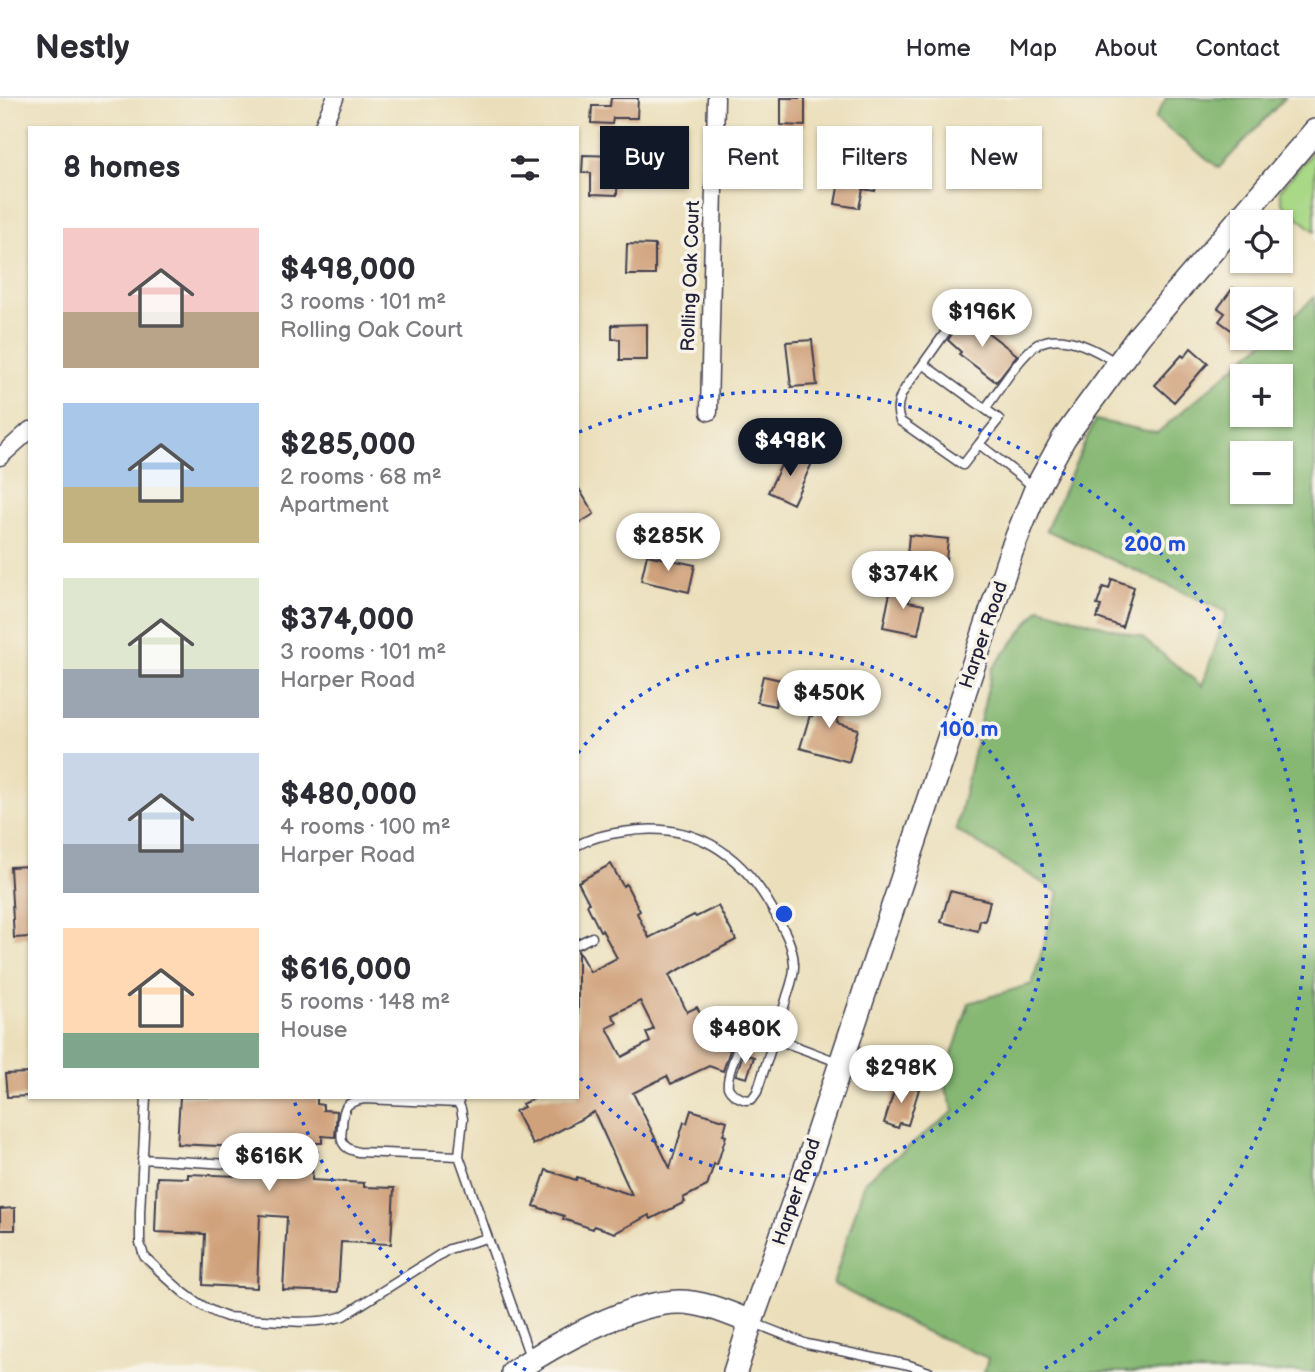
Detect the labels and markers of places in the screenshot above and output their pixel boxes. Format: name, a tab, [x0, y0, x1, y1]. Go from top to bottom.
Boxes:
pin: $196K	[933, 289, 1031, 349]
pin: $498K	[741, 418, 839, 478]
pin: $285K	[619, 514, 717, 573]
pin: $374K	[854, 552, 952, 611]
pin: $450K	[780, 670, 878, 730]
centre of rings	[772, 902, 796, 926]
pin: $480K	[696, 1006, 794, 1066]
pin: $298K	[852, 1046, 950, 1105]
pin: $616K	[220, 1134, 318, 1193]

